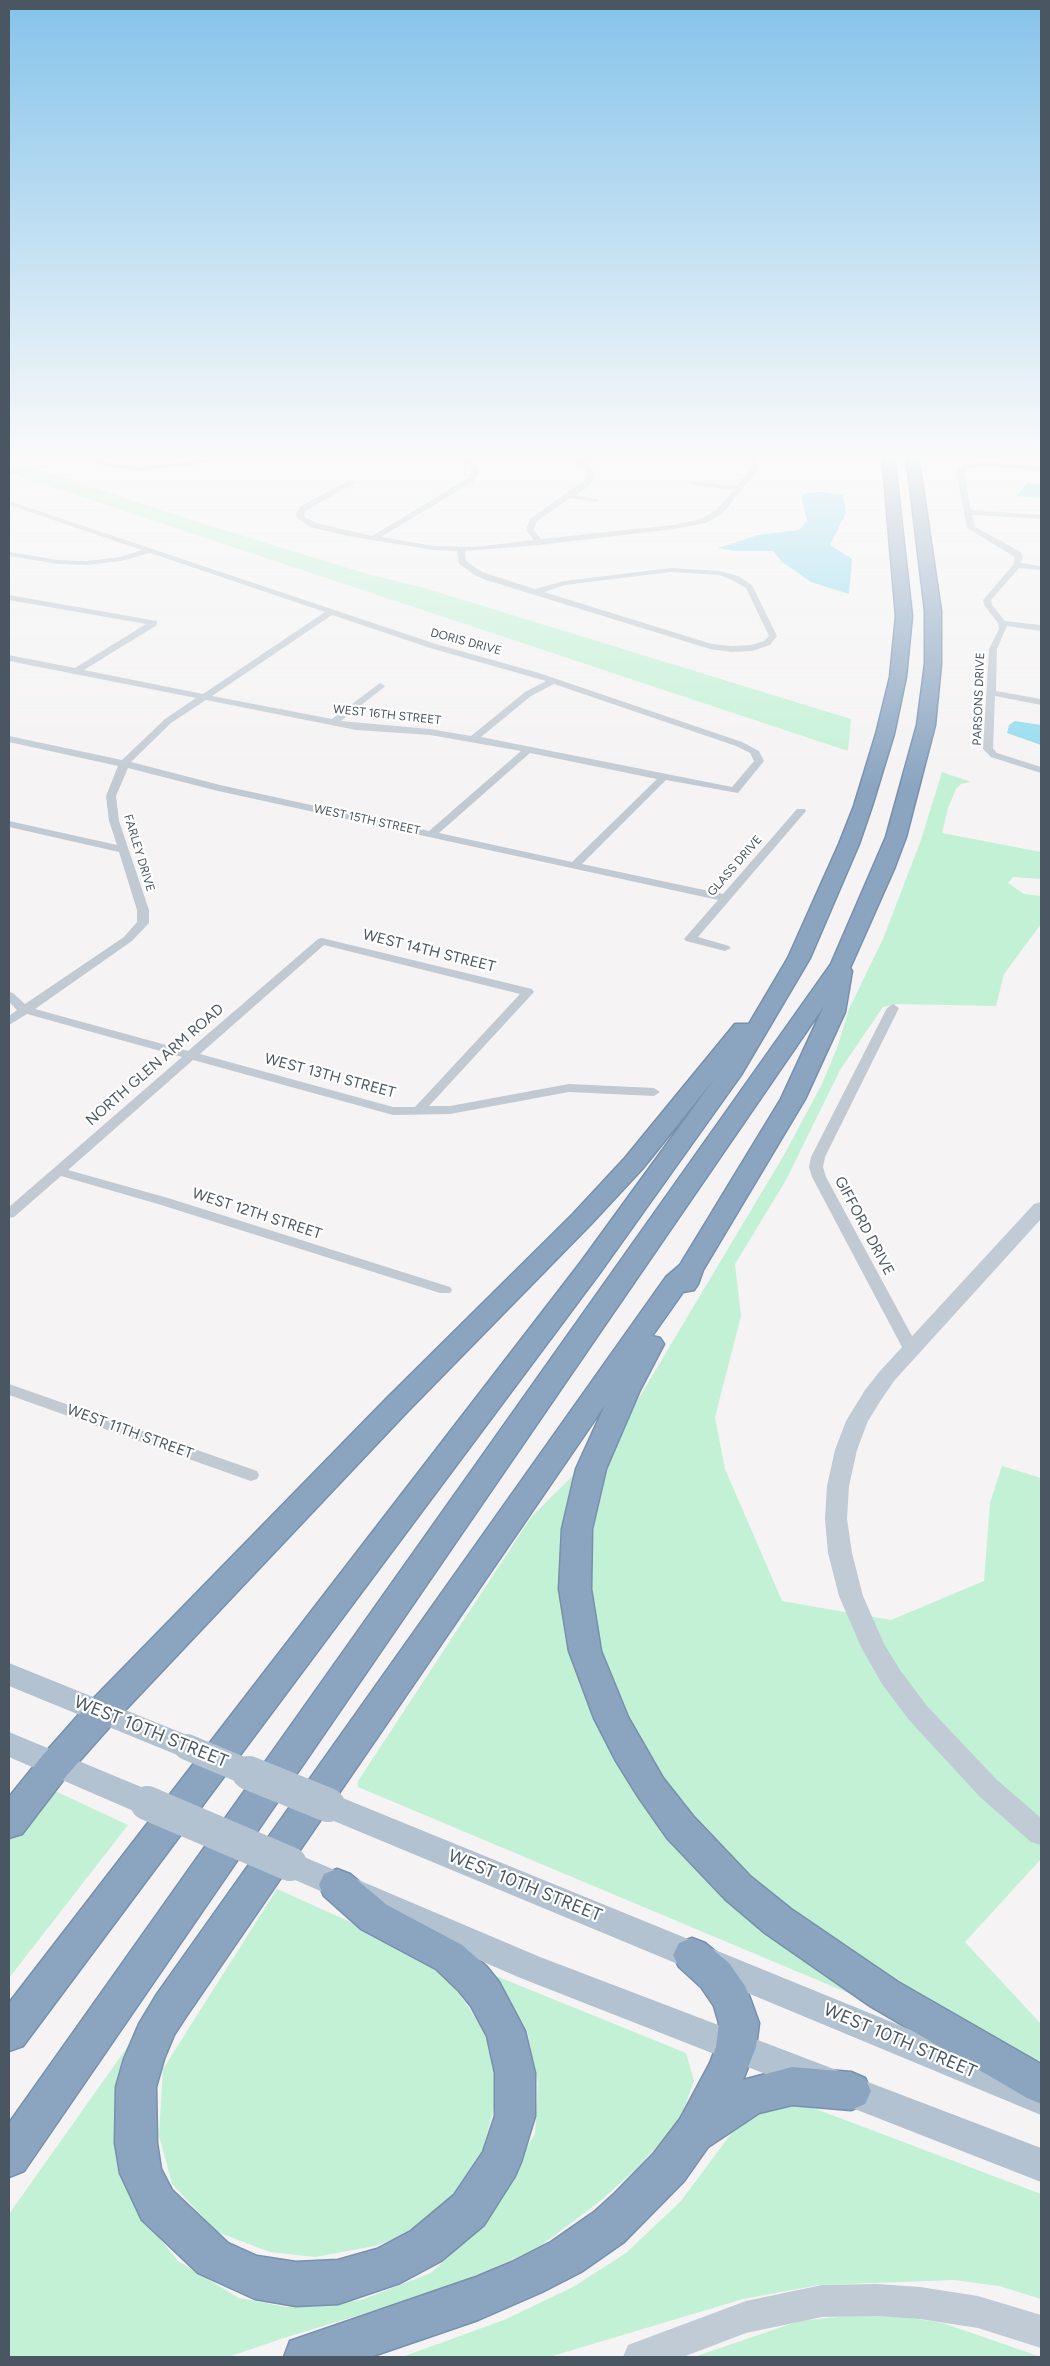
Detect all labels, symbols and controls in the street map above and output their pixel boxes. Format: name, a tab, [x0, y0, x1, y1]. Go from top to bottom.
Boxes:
street label: DORIS DRIVE	[429, 626, 503, 658]
street label: PARSONS DRIVE	[970, 652, 988, 746]
street label: WEST 16TH STREET	[332, 702, 442, 728]
street label: WEST 15TH STREET	[313, 802, 421, 838]
street label: FARLEY DRIVE	[120, 813, 158, 893]
street label: GLASS DRIVE	[705, 833, 765, 899]
street label: WEST 14TH STREET	[361, 926, 497, 976]
street label: NORTH GLEN ARM ROAD	[82, 1000, 228, 1130]
street label: WEST 13TH STREET	[262, 1050, 398, 1102]
street label: GIFFORD DRIVE	[830, 1173, 898, 1279]
street label: WEST 12TH STREET	[190, 1185, 324, 1243]
street label: WEST 11TH STREET	[64, 1401, 196, 1463]
street label: WEST 10TH STREET	[71, 1691, 231, 1773]
street label: WEST 10TH STREET	[445, 1845, 605, 1927]
street label: WEST 10TH STREET	[820, 1999, 980, 2083]

